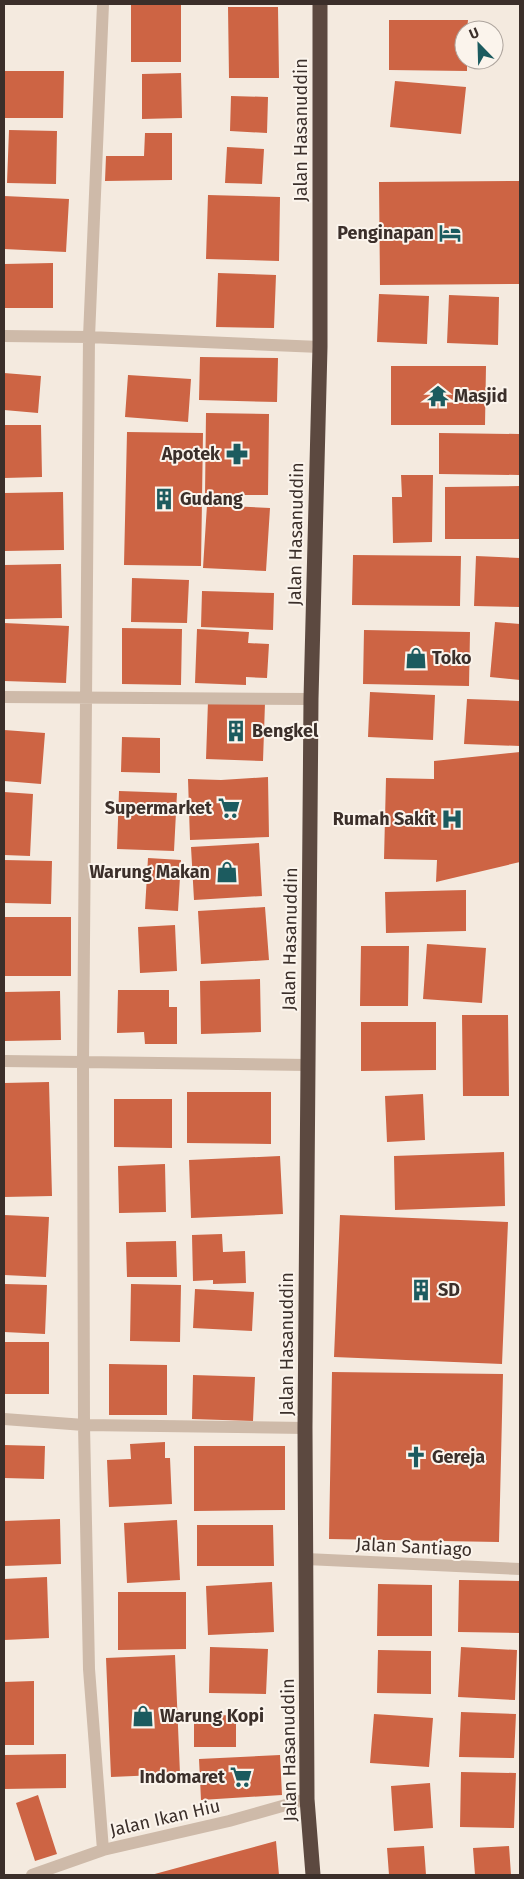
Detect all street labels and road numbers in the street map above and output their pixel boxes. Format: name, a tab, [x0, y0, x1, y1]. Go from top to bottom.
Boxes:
street label: Jalan Hasanuddin	[290, 58, 312, 202]
street label: Jalan Hasanuddin	[284, 462, 308, 606]
street label: Jalan Hasanuddin	[278, 867, 302, 1011]
street label: Jalan Hasanuddin	[276, 1272, 298, 1416]
street label: Jalan Santiago	[355, 1533, 473, 1561]
street label: Jalan Hasanuddin	[277, 1678, 301, 1822]
street label: Jalan Ikan Hiu	[108, 1795, 222, 1841]

